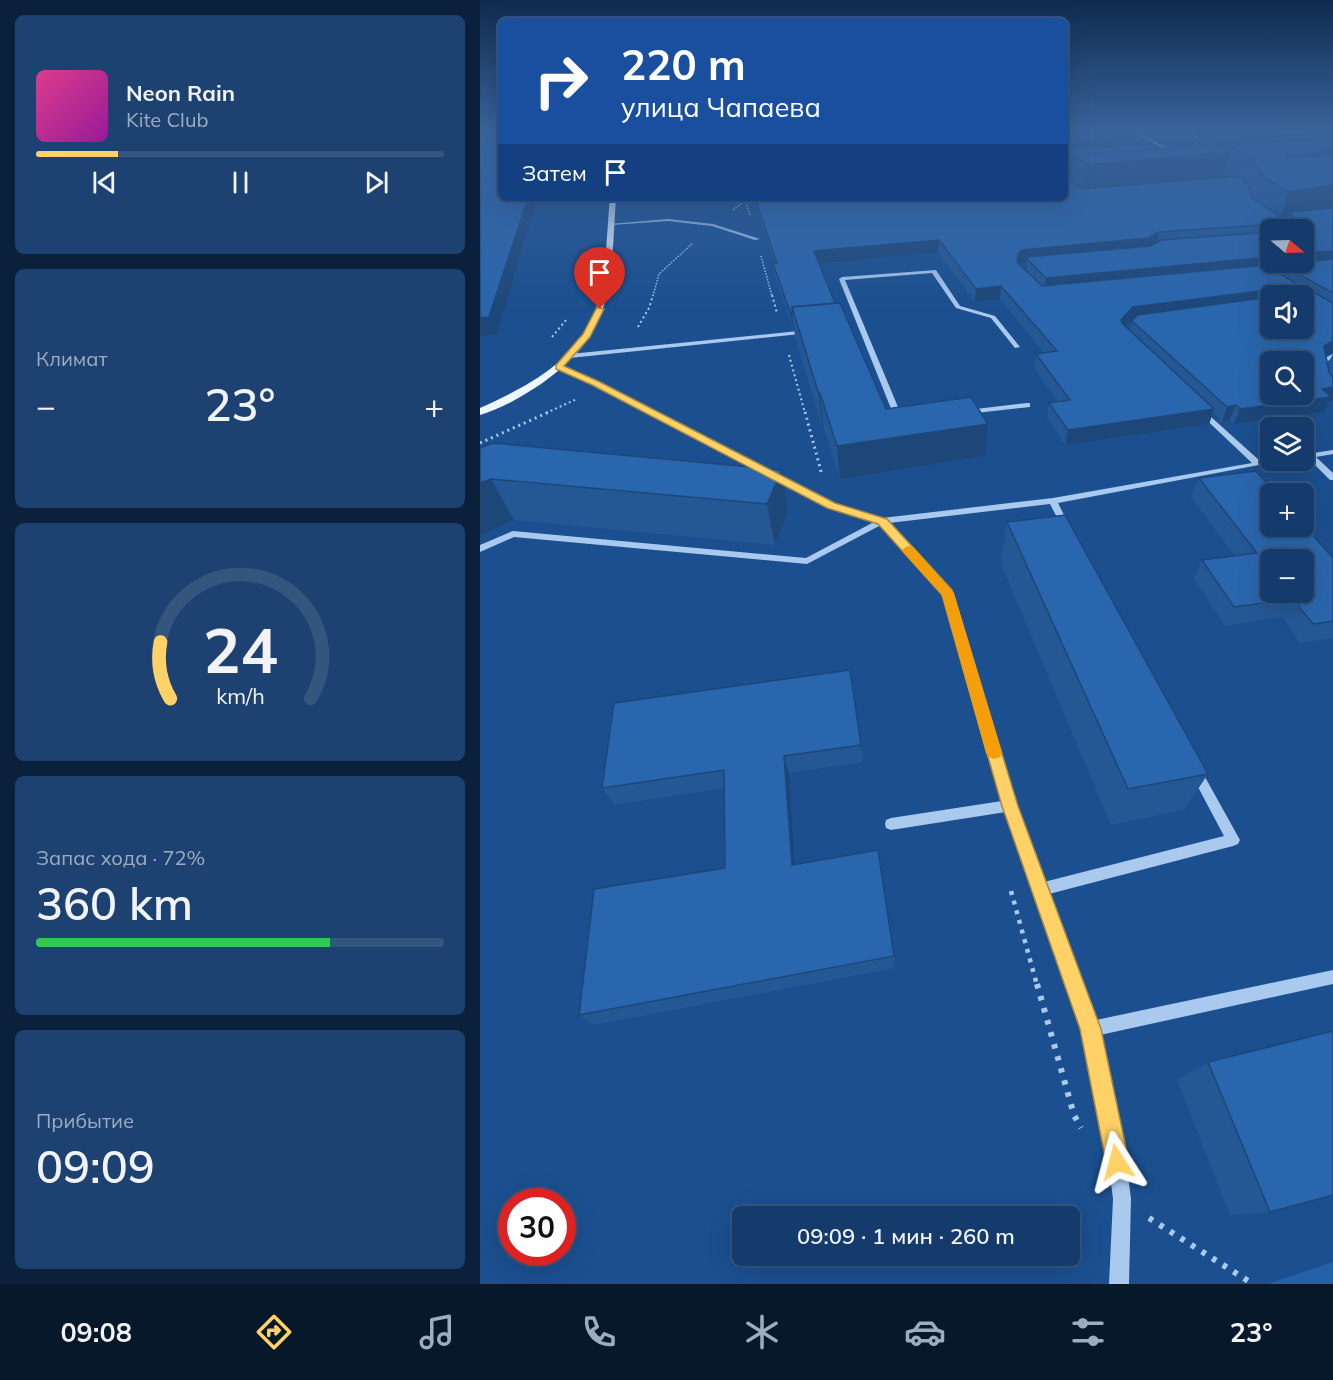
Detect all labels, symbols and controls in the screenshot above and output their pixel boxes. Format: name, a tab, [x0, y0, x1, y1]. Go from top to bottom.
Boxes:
text: 220 m	[621, 38, 746, 91]
icon: right	[522, 42, 600, 120]
text: Neon Rain	[126, 79, 235, 107]
text: улица Чапаева	[621, 90, 821, 124]
text: Kite Club	[126, 107, 208, 132]
icon: arrive	[599, 156, 632, 189]
text: Затем	[522, 159, 587, 187]
icon: previous	[88, 166, 121, 199]
icon: pause	[224, 166, 257, 199]
icon: next	[360, 166, 393, 199]
north arrow	[1260, 219, 1314, 273]
map controls	[1260, 219, 1314, 603]
pin	[574, 247, 625, 309]
icon: arrive	[583, 256, 616, 289]
button: sound	[1260, 285, 1314, 339]
text: Климат	[36, 346, 108, 371]
button: search	[1260, 351, 1314, 405]
text: 23°	[205, 376, 275, 432]
text: −	[36, 385, 56, 426]
text: +	[424, 385, 444, 426]
button: layers	[1260, 417, 1314, 471]
button: +	[1260, 483, 1314, 537]
button: −	[1260, 549, 1314, 603]
text: 24	[203, 610, 277, 689]
text: km/h	[216, 682, 264, 709]
text: Запас хода · 72%	[36, 845, 205, 870]
text: 360 km	[36, 875, 193, 931]
text: Прибытие	[36, 1108, 134, 1133]
position arrow	[1085, 1130, 1149, 1194]
text: 09:09	[36, 1138, 155, 1194]
speed limit sign: 30	[498, 1188, 576, 1266]
text: 09:09 · 1 мин · 260 m	[797, 1222, 1015, 1250]
icon: directions	[253, 1311, 295, 1353]
icon: music	[416, 1311, 458, 1353]
icon: phone	[578, 1311, 620, 1353]
icon: climate	[741, 1311, 783, 1353]
icon: car	[904, 1311, 946, 1353]
icon: filters	[1067, 1311, 1109, 1353]
text: 09:08	[60, 1315, 132, 1349]
text: 23°	[1230, 1315, 1272, 1349]

